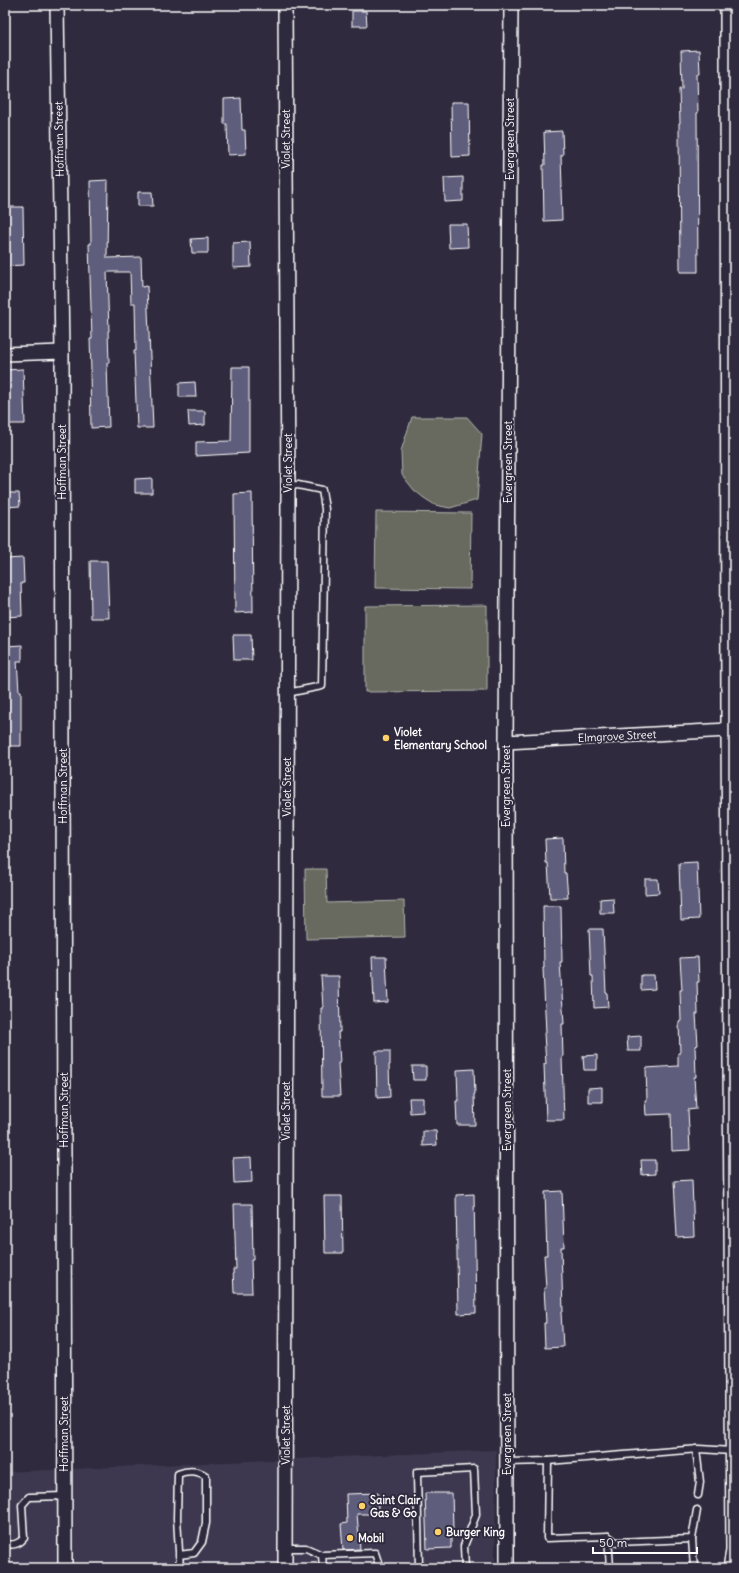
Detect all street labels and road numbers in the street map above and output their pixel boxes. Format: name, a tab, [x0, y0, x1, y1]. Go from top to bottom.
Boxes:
street label: Evergreen Street	[503, 97, 517, 180]
street label: Hoffman Street	[51, 101, 67, 177]
street label: Violet Street	[279, 109, 293, 169]
street label: Evergreen Street	[501, 420, 515, 503]
street label: Hoffman Street	[55, 424, 69, 500]
street label: Violet Street	[281, 433, 295, 493]
street label: Elmgrove Street	[577, 727, 657, 745]
street label: Evergreen Street	[499, 744, 513, 827]
street label: Hoffman Street	[56, 748, 70, 824]
street label: Violet Street	[280, 757, 294, 817]
street label: Evergreen Street	[500, 1068, 514, 1151]
street label: Hoffman Street	[57, 1072, 71, 1148]
street label: Violet Street	[279, 1081, 293, 1141]
street label: Evergreen Street	[500, 1392, 514, 1475]
street label: Hoffman Street	[57, 1396, 71, 1472]
street label: Violet Street	[279, 1405, 293, 1465]

